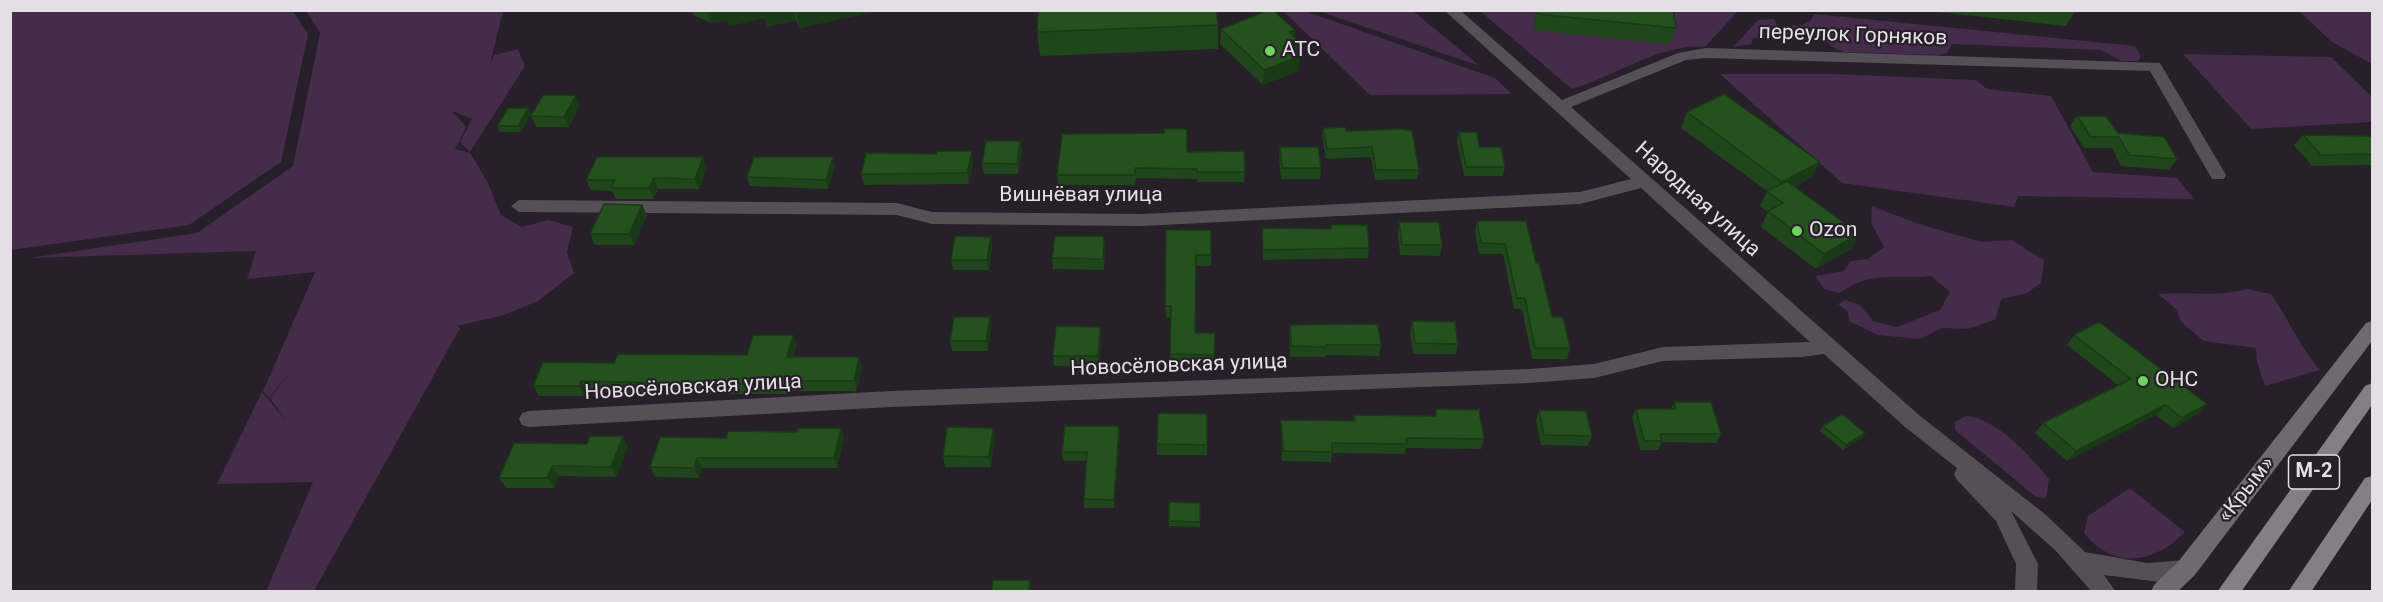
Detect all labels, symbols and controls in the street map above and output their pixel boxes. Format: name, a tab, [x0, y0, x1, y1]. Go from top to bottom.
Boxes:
street label: переулок Горняков	[1758, 20, 1948, 52]
place label: АТС	[1282, 38, 1320, 64]
marker: АТС	[1263, 44, 1277, 58]
street label: Народная улица	[1629, 137, 1765, 263]
street label: Вишнёвая улица	[999, 183, 1163, 209]
place label: Ozon	[1809, 218, 1857, 244]
marker: Ozon	[1790, 224, 1804, 238]
street label: Новосёловская улица	[1070, 350, 1288, 382]
place label: OHC	[2155, 368, 2198, 394]
street label: Новосёловская улица	[584, 370, 802, 406]
marker: OHC	[2136, 374, 2150, 388]
street label: «Крым»	[2213, 452, 2281, 528]
road number: М-2	[2288, 455, 2340, 489]

